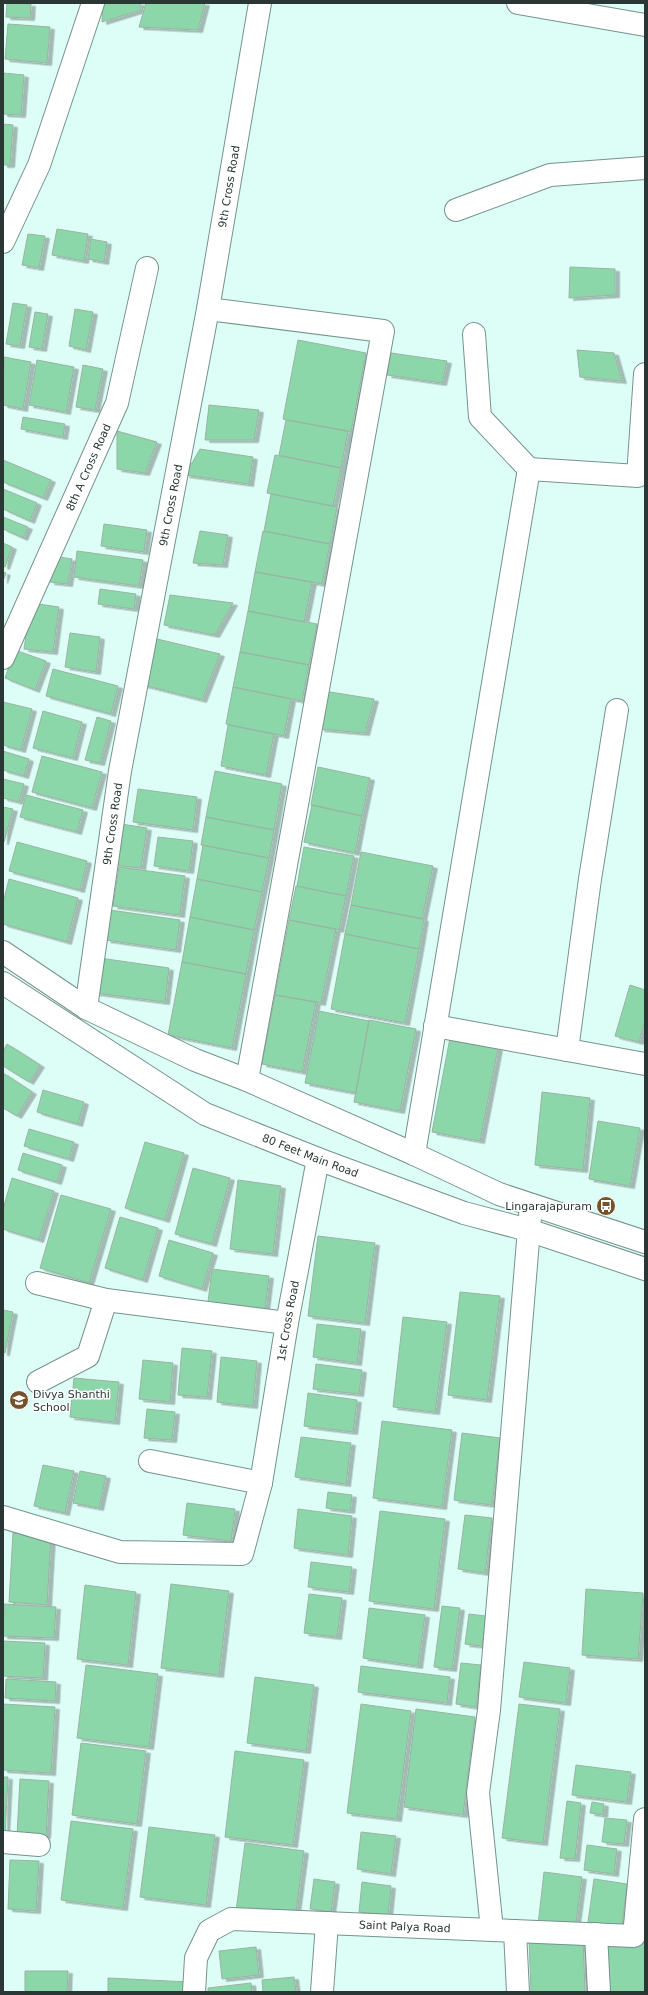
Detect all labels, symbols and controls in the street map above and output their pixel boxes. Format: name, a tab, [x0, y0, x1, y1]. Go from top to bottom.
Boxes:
street label: 9th Cross Road	[215, 144, 242, 229]
street label: 8th A Cross Road	[63, 422, 113, 513]
street label: 9th Cross Road	[156, 463, 185, 547]
street label: 9th Cross Road	[100, 782, 125, 866]
street label: 80 Feet Main Road	[260, 1131, 360, 1180]
bus stop icon: Lingarajapuram	[595, 1195, 617, 1217]
place label: Lingarajapuram	[505, 1200, 592, 1213]
street label: 1st Cross Road	[274, 1279, 301, 1362]
place label: Divya Shanthi School	[33, 1388, 110, 1414]
school or university icon: Divya Shanthi School	[8, 1389, 30, 1411]
street label: Saint Palya Road	[359, 1918, 451, 1935]

